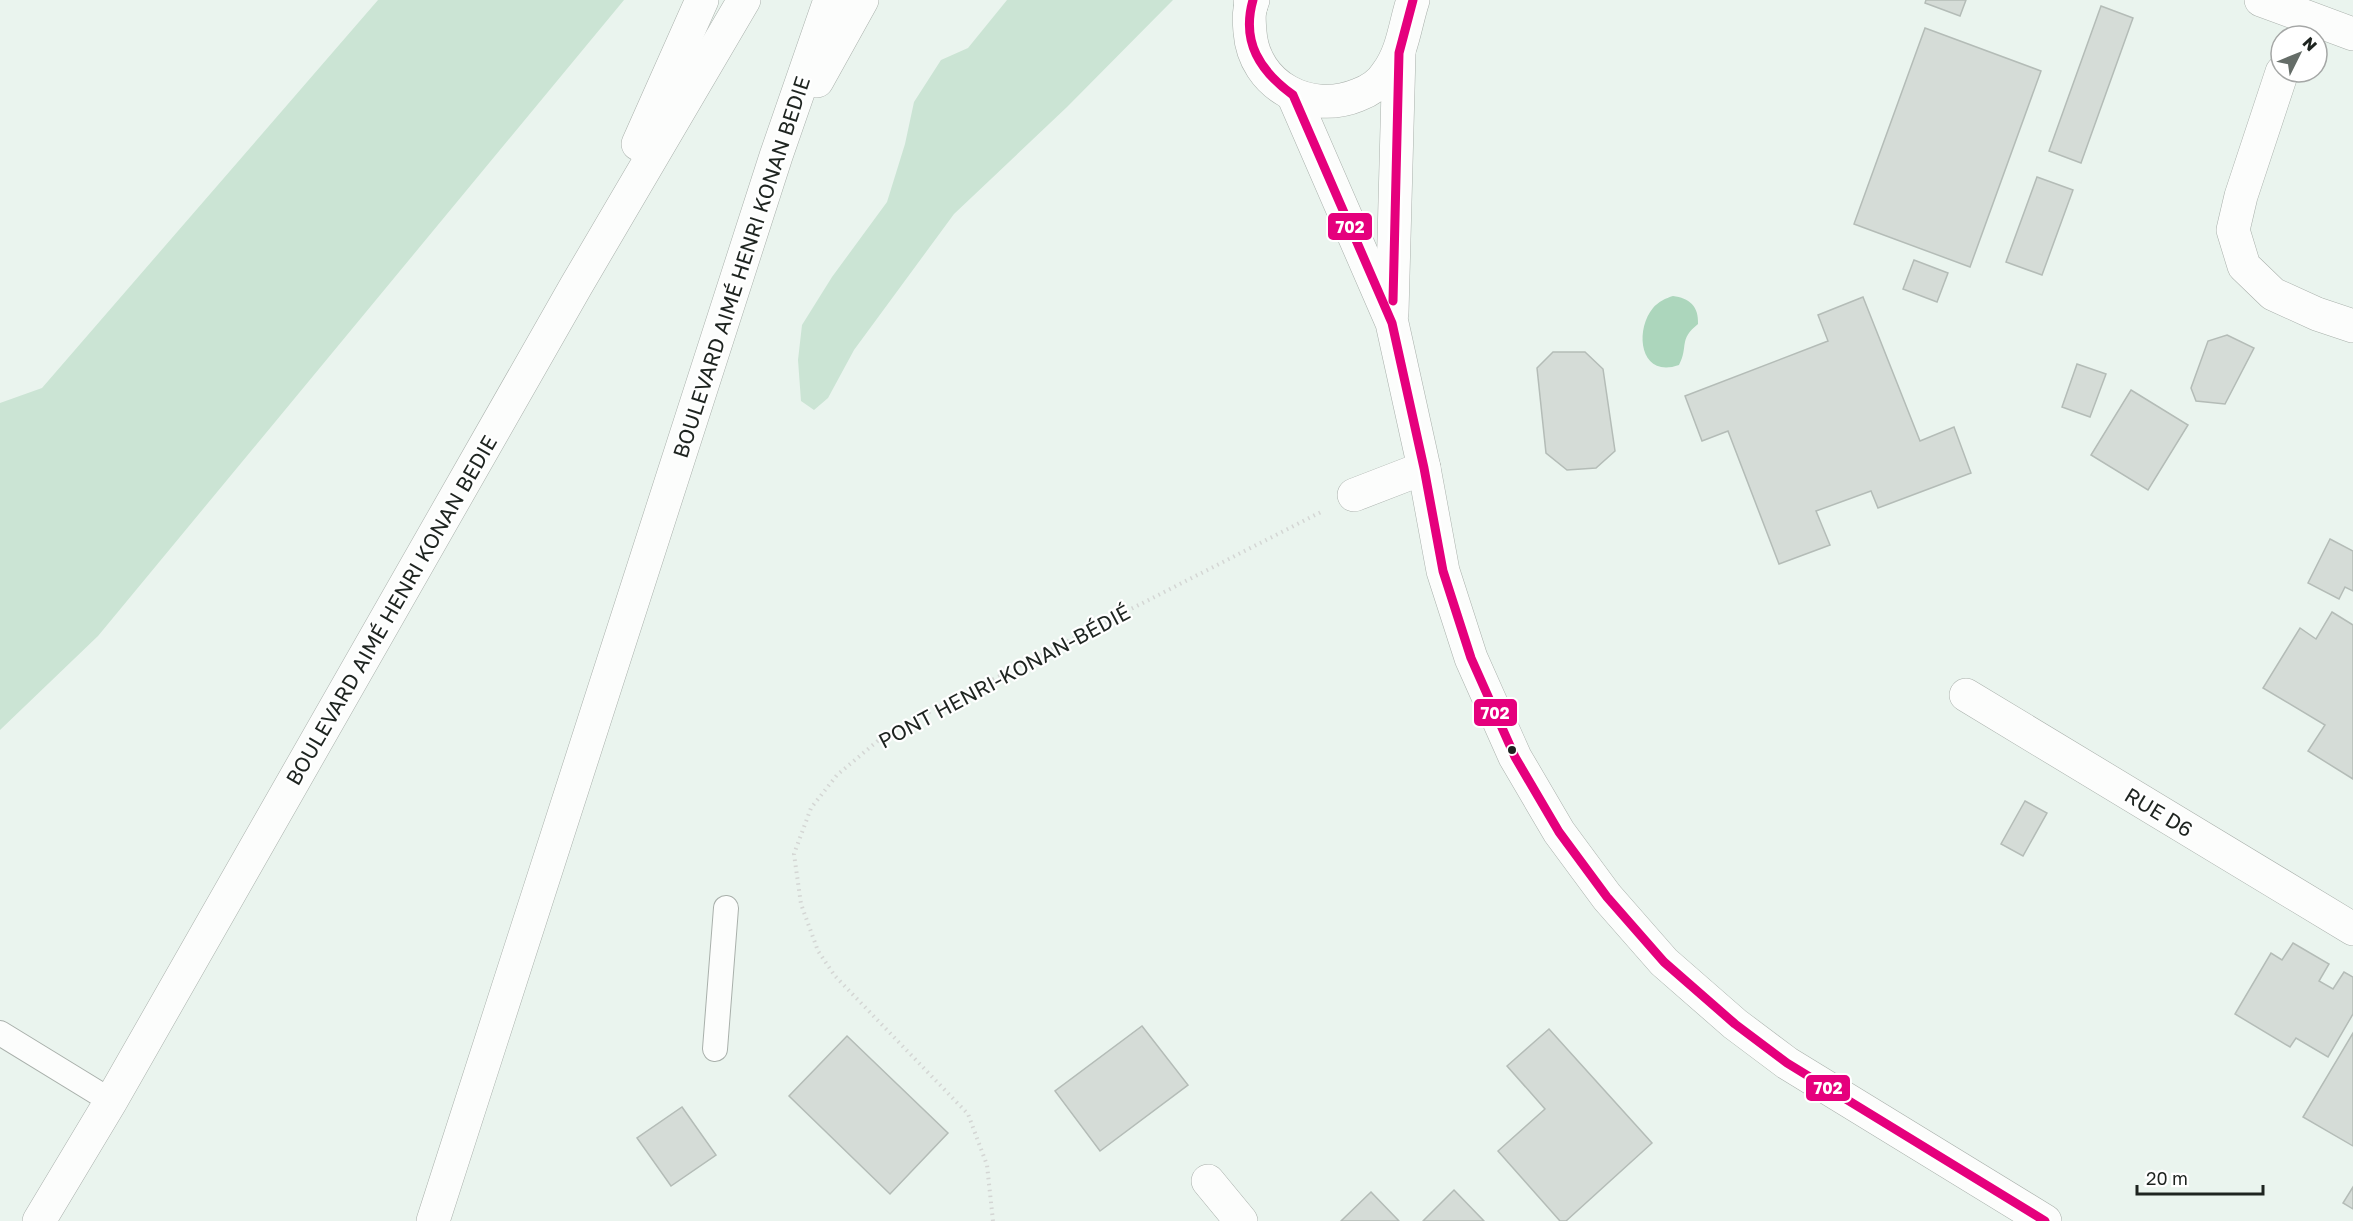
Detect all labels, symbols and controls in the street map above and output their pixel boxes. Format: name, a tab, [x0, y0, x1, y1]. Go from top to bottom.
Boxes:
north arrow	[2269, 24, 2329, 84]
text: N	[2299, 32, 2321, 55]
street label: BOULEVARD AIMÉ HENRI KONAN BEDIE	[667, 73, 815, 461]
line badge: 702	[1327, 212, 1373, 241]
text: 702	[1336, 217, 1365, 237]
street label: BOULEVARD AIMÉ HENRI KONAN BEDIE	[280, 430, 502, 790]
street label: PONT HENRI-KONAN-BÉDIÉ	[874, 598, 1134, 754]
line badge: 702	[1473, 698, 1518, 727]
text: 702	[1481, 703, 1510, 723]
unlabelled marker	[1506, 744, 1518, 756]
street label: RUE D6	[2120, 782, 2198, 842]
line badge: 702	[1805, 1074, 1851, 1102]
text: 702	[1814, 1078, 1843, 1098]
scale bar	[2137, 1158, 2263, 1196]
text: 20 m	[2146, 1167, 2188, 1189]

